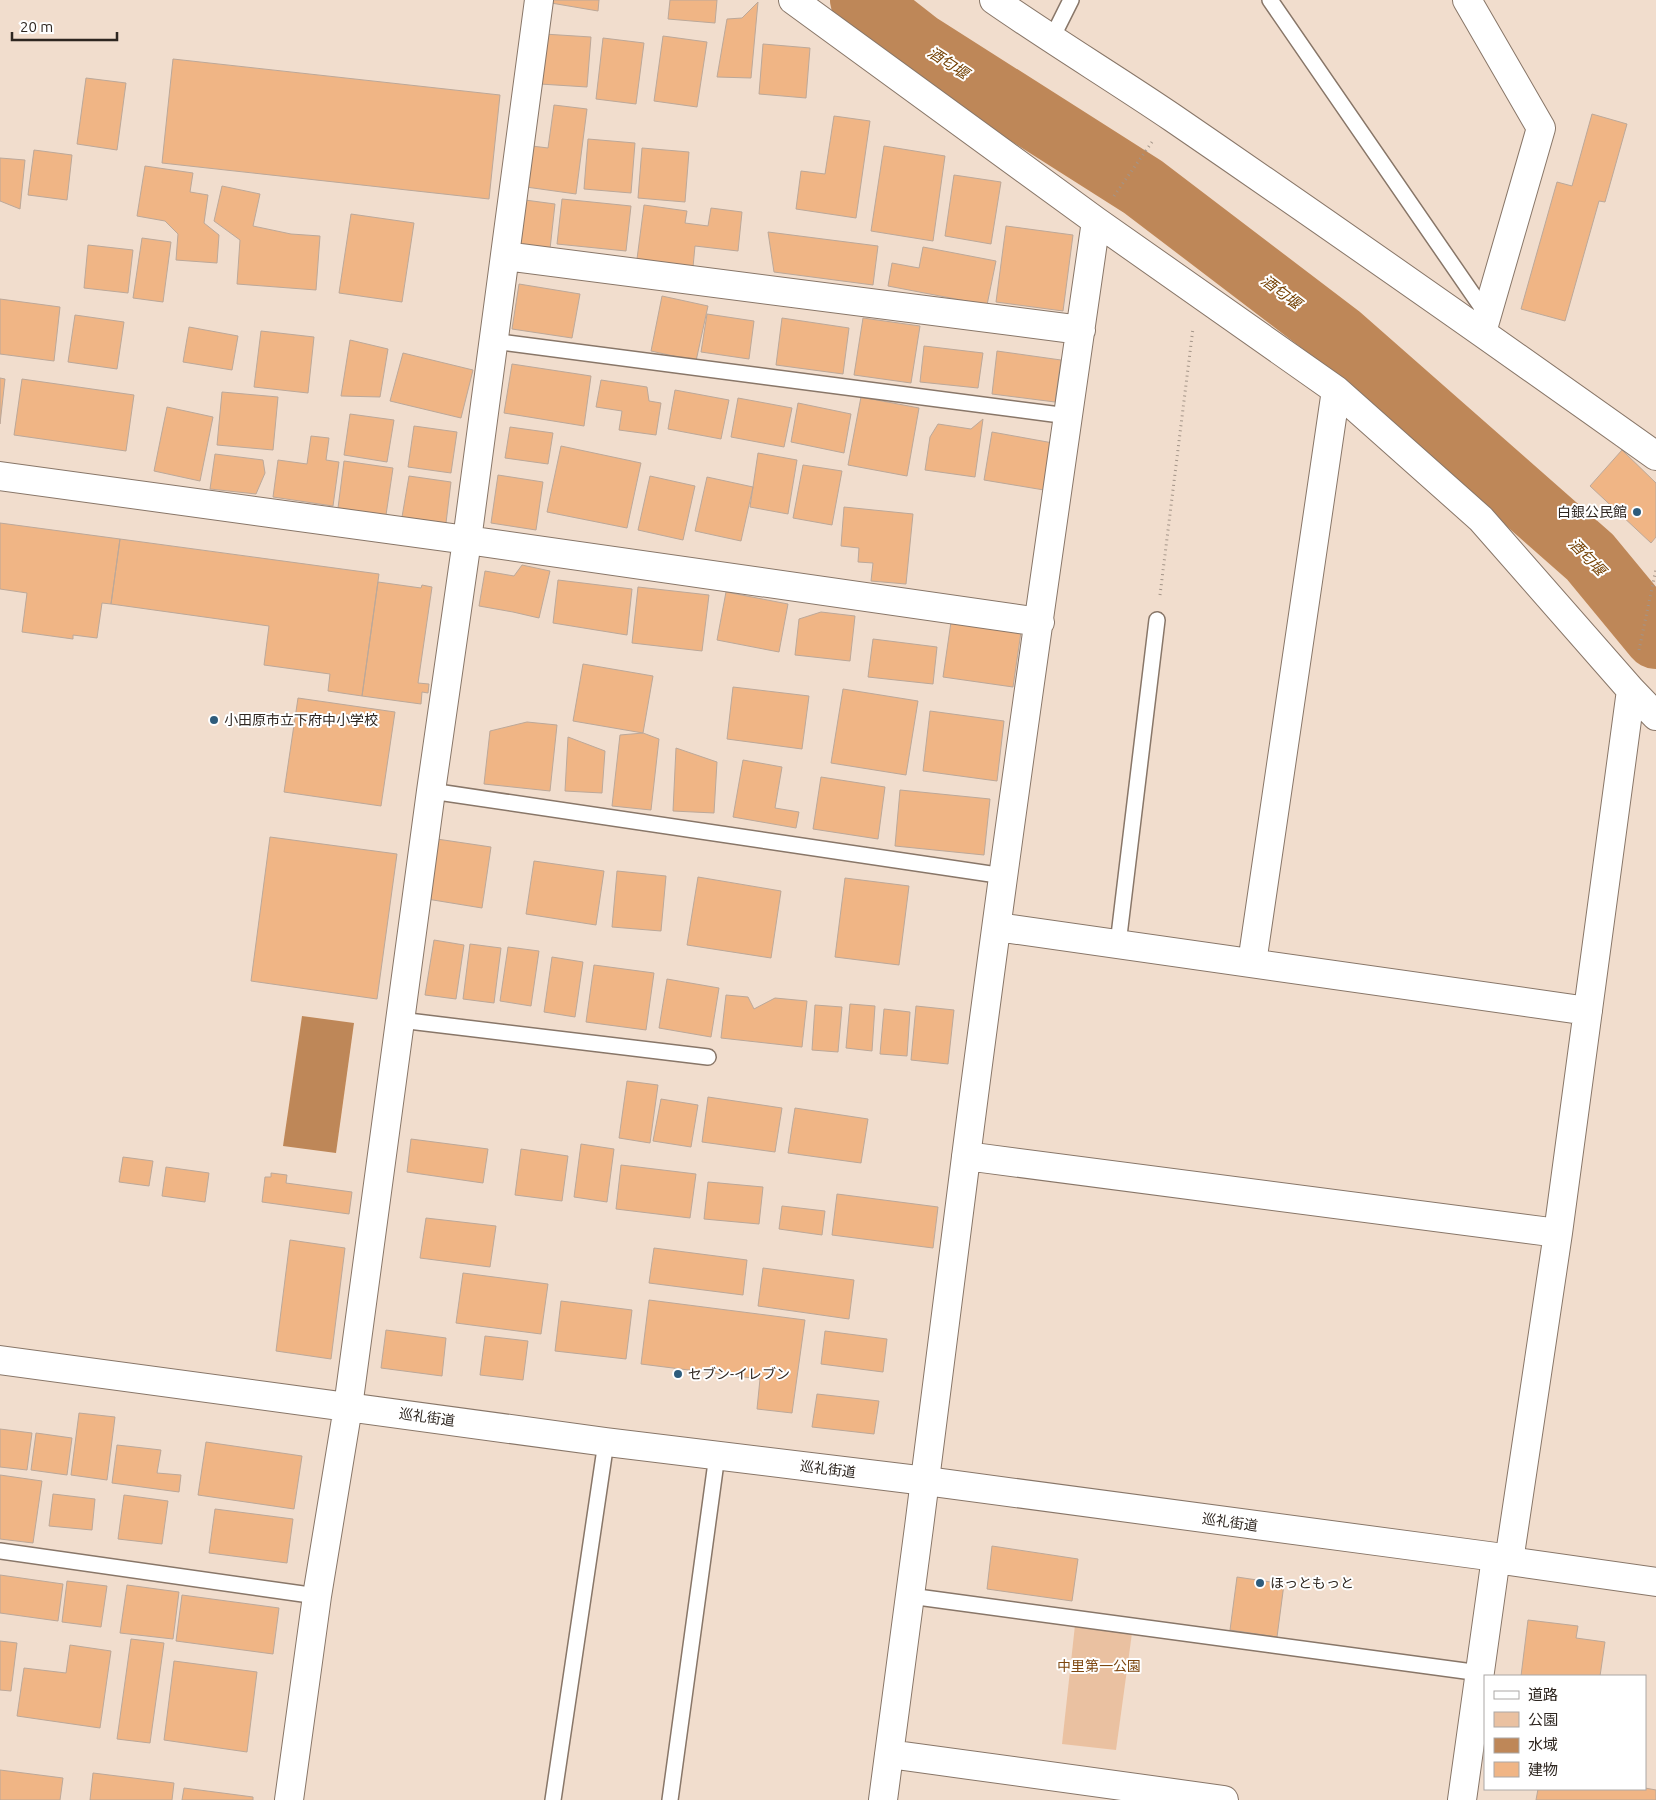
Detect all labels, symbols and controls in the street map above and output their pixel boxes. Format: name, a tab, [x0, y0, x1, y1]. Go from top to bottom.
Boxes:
scale bar	[12, 10, 118, 42]
text: 20 m	[20, 18, 53, 35]
water label: 酒匂堰	[925, 43, 974, 84]
water label: 酒匂堰	[1258, 271, 1307, 314]
place label: 白銀公民館	[1557, 504, 1627, 520]
marker: 白銀公民館	[1631, 506, 1643, 518]
water label: 酒匂堰	[1566, 535, 1611, 581]
place label: 小田原市立下府中小学校	[224, 712, 378, 728]
marker: 小田原市立下府中小学校	[208, 714, 220, 726]
place label: セブン-イレブン	[688, 1366, 790, 1382]
marker: セブン-イレブン	[672, 1368, 684, 1380]
street label: 巡礼街道	[398, 1405, 456, 1429]
street label: 巡礼街道	[799, 1458, 857, 1480]
street label: 巡礼街道	[1201, 1510, 1259, 1534]
place label: ほっともっと	[1270, 1575, 1354, 1591]
marker: ほっともっと	[1254, 1577, 1266, 1589]
park label: 中里第一公園	[1057, 1658, 1141, 1674]
legend	[1484, 1675, 1646, 1790]
text: 道路	[1528, 1686, 1558, 1703]
text: 公園	[1528, 1711, 1558, 1728]
text: 水域	[1528, 1736, 1558, 1753]
text: 建物	[1528, 1761, 1558, 1778]

